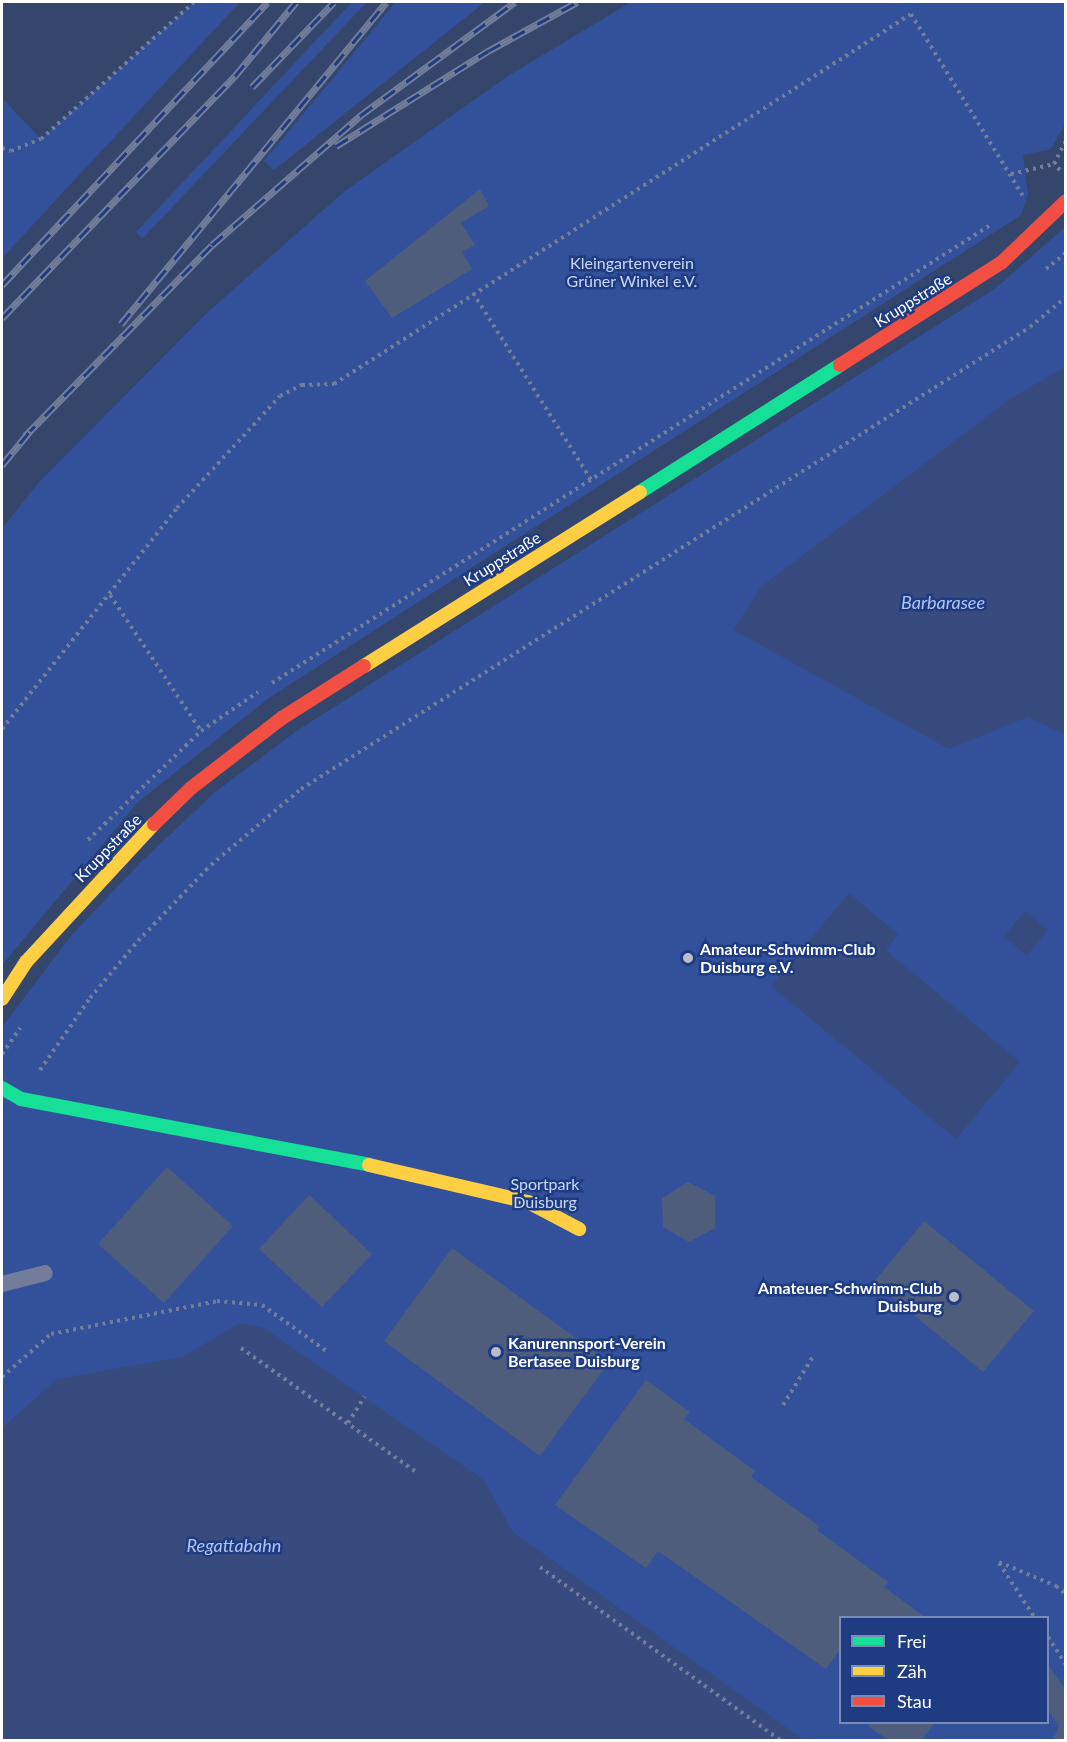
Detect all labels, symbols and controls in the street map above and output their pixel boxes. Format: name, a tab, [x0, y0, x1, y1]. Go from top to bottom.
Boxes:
park label: Kleingartenverein Grüner Winkel e.V.	[566, 253, 698, 291]
street label: Kruppstraße	[871, 269, 955, 331]
street label: Kruppstraße	[460, 528, 544, 590]
water label: Barbarasee	[901, 591, 985, 613]
street label: Kruppstraße	[71, 810, 145, 886]
place label: Amateur-Schwimm-Club Duisburg e.V.	[700, 939, 875, 977]
marker: Amateur-Schwimm-Club Duisburg e.V.	[681, 951, 695, 965]
park label: Sportpark Duisburg	[511, 1174, 579, 1212]
place label: Amateuer-Schwimm-Club Duisburg	[758, 1278, 942, 1316]
marker: Amateuer-Schwimm-Club Duisburg	[947, 1290, 961, 1304]
place label: Kanurennsport-Verein Bertasee Duisburg	[508, 1333, 666, 1371]
marker: Kanurennsport-Verein Bertasee Duisburg	[489, 1345, 503, 1359]
water label: Regattabahn	[187, 1534, 281, 1556]
legend	[839, 1616, 1049, 1724]
text: Frei	[897, 1630, 926, 1652]
text: Zäh	[897, 1660, 927, 1682]
text: Stau	[897, 1690, 932, 1712]

